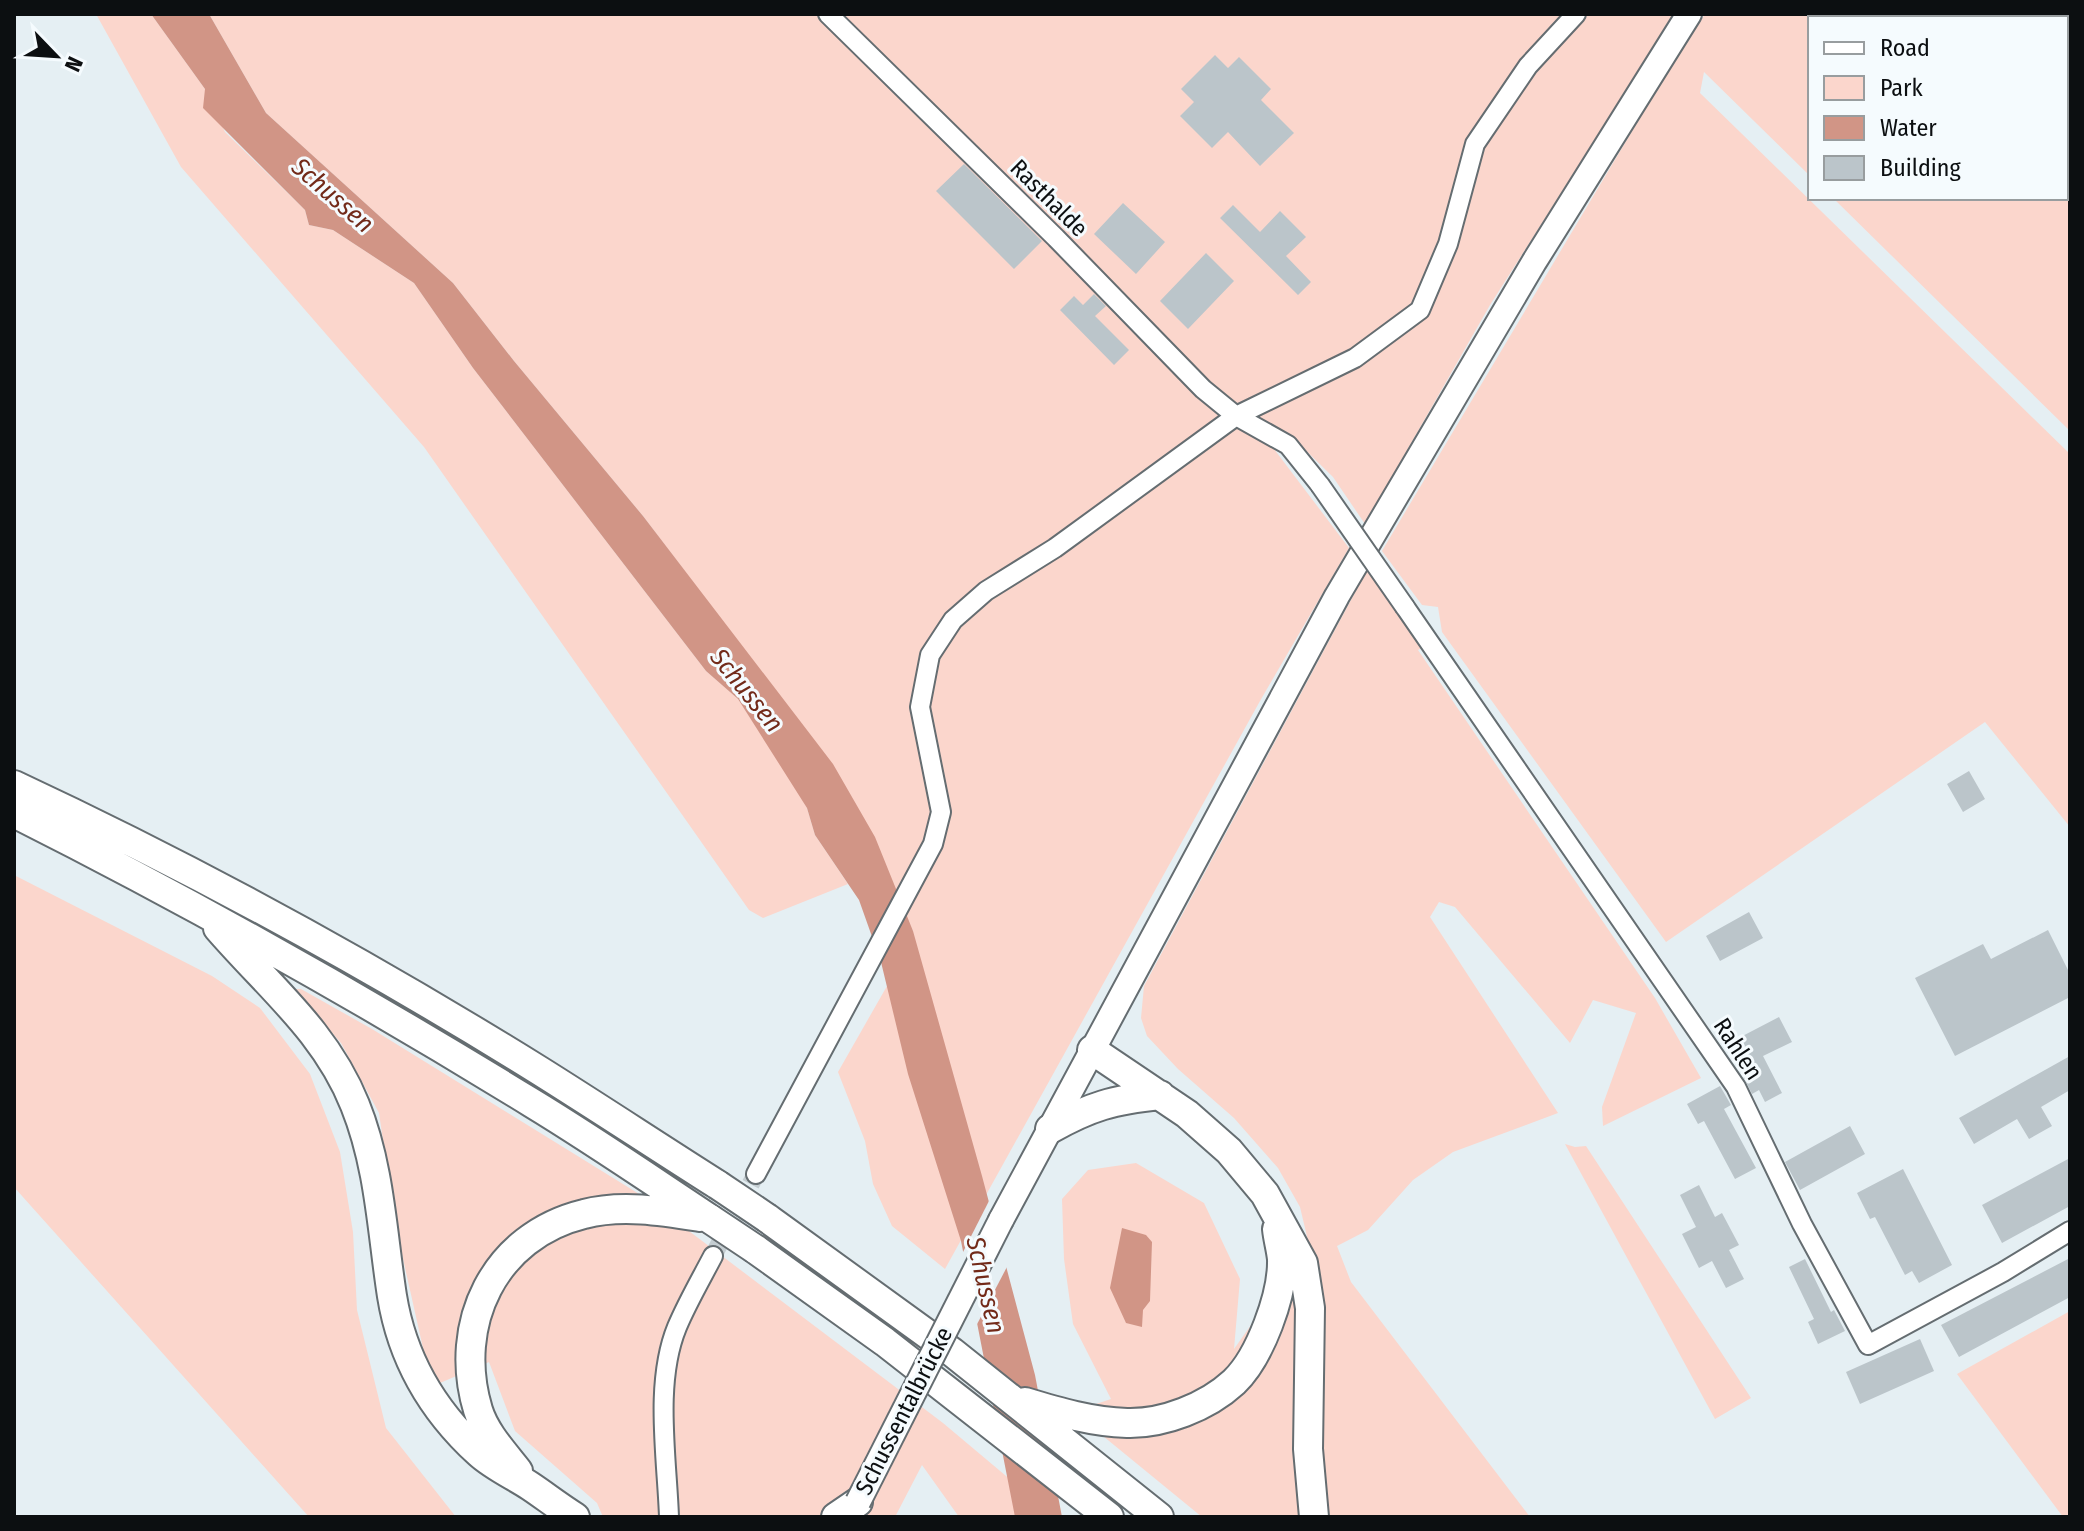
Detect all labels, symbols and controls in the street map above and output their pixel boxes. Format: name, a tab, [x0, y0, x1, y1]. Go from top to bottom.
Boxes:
north arrow	[16, 16, 96, 96]
legend	[1808, 16, 2068, 200]
text: Road	[1880, 34, 1930, 62]
text: N	[59, 53, 89, 76]
text: Park	[1880, 74, 1923, 102]
text: Water	[1880, 114, 1937, 142]
water label: Schussen	[285, 151, 380, 239]
street label: Rasthalde	[1005, 154, 1093, 242]
text: Building	[1880, 154, 1962, 182]
water label: Schussen	[703, 642, 790, 738]
street label: Rahlen	[1708, 1013, 1768, 1085]
water label: Schussen	[959, 1233, 1012, 1337]
street label: Schussentalbrücke	[850, 1322, 958, 1500]

